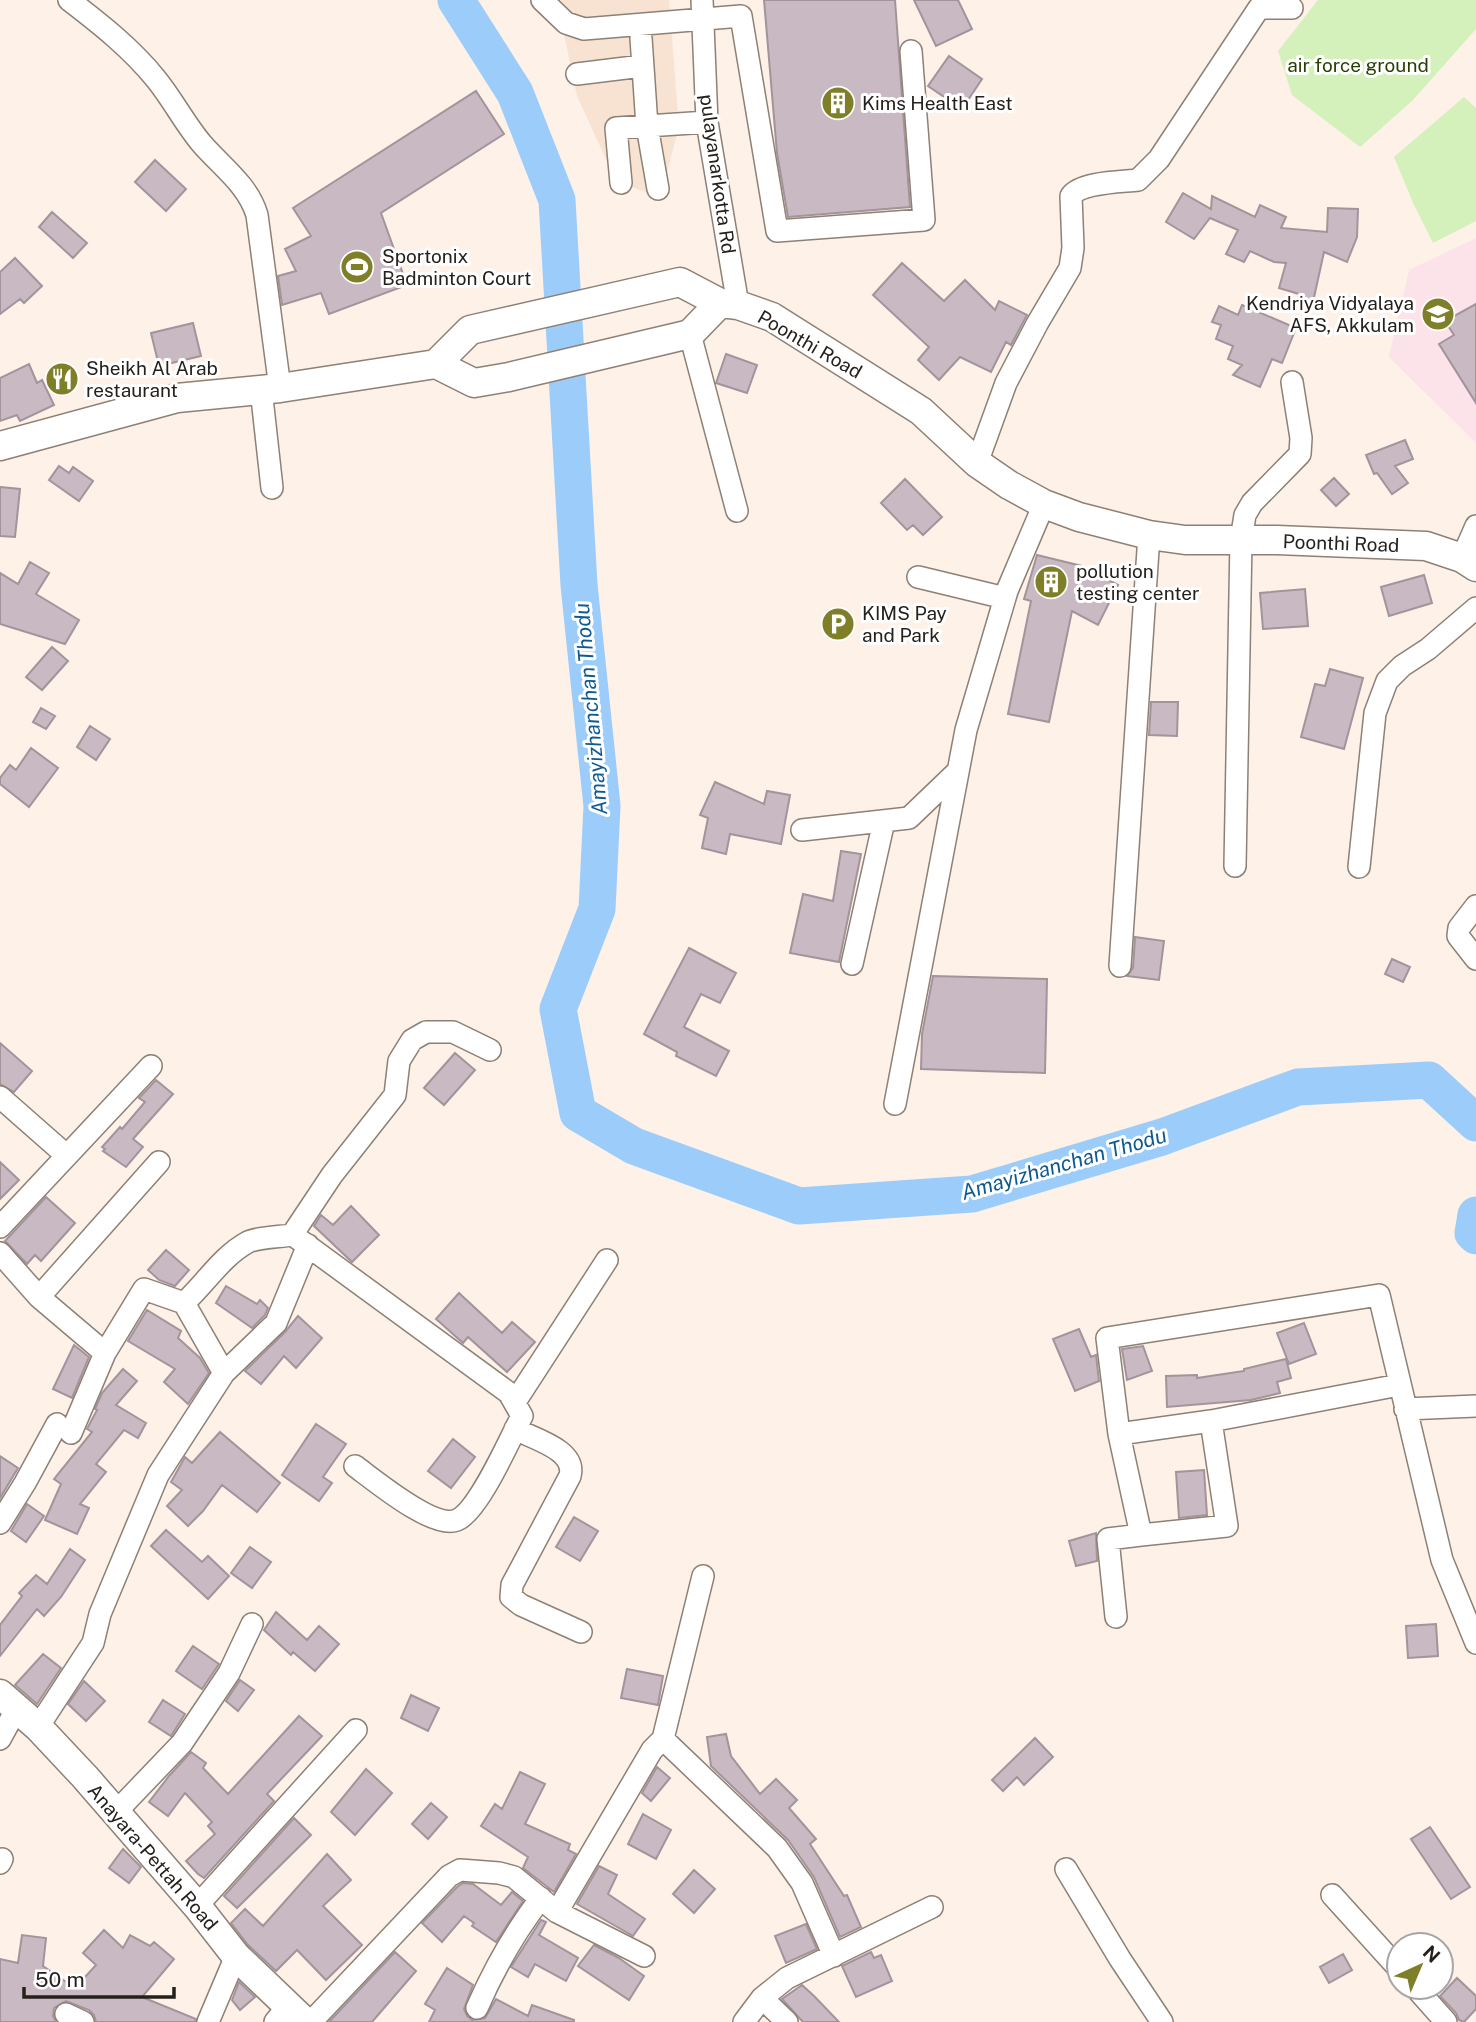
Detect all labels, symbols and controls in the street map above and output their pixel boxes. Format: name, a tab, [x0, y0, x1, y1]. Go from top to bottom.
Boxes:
park label: air force ground	[1287, 54, 1429, 76]
building icon: Kims Health East	[819, 84, 857, 122]
place label: Kims Health East	[862, 92, 1013, 114]
street label: pulayanarkotta Rd	[696, 93, 740, 255]
place label: Sportonix Badminton Court	[382, 245, 531, 289]
sports icon: Sportonix Badminton Court	[338, 248, 376, 286]
place label: Kendriya Vidyalaya AFS, Akkulam	[1246, 292, 1414, 336]
school or university icon: Kendriya Vidyalaya AFS, Akkulam	[1419, 295, 1457, 333]
street label: Poonthi Road	[754, 305, 866, 383]
place label: Sheikh Al Arab restaurant	[86, 357, 218, 401]
restaurant icon: Sheikh Al Arab restaurant	[43, 360, 81, 398]
street label: Poonthi Road	[1282, 530, 1400, 556]
place label: pollution testing center	[1076, 560, 1200, 604]
building icon: pollution testing center	[1032, 563, 1070, 601]
water label: Amayizhanchan Thodu	[569, 602, 612, 816]
place label: KIMS Pay and Park	[862, 602, 947, 646]
parking icon: KIMS Pay and Park	[819, 605, 857, 643]
water label: Amayizhanchan Thodu	[958, 1122, 1169, 1205]
street label: Anayara-Pettah Road	[83, 1779, 223, 1935]
north arrow	[1385, 1931, 1455, 2001]
text: N	[1419, 1941, 1445, 1967]
scale bar	[24, 1955, 175, 1999]
text: 50 m	[35, 1967, 85, 1992]

